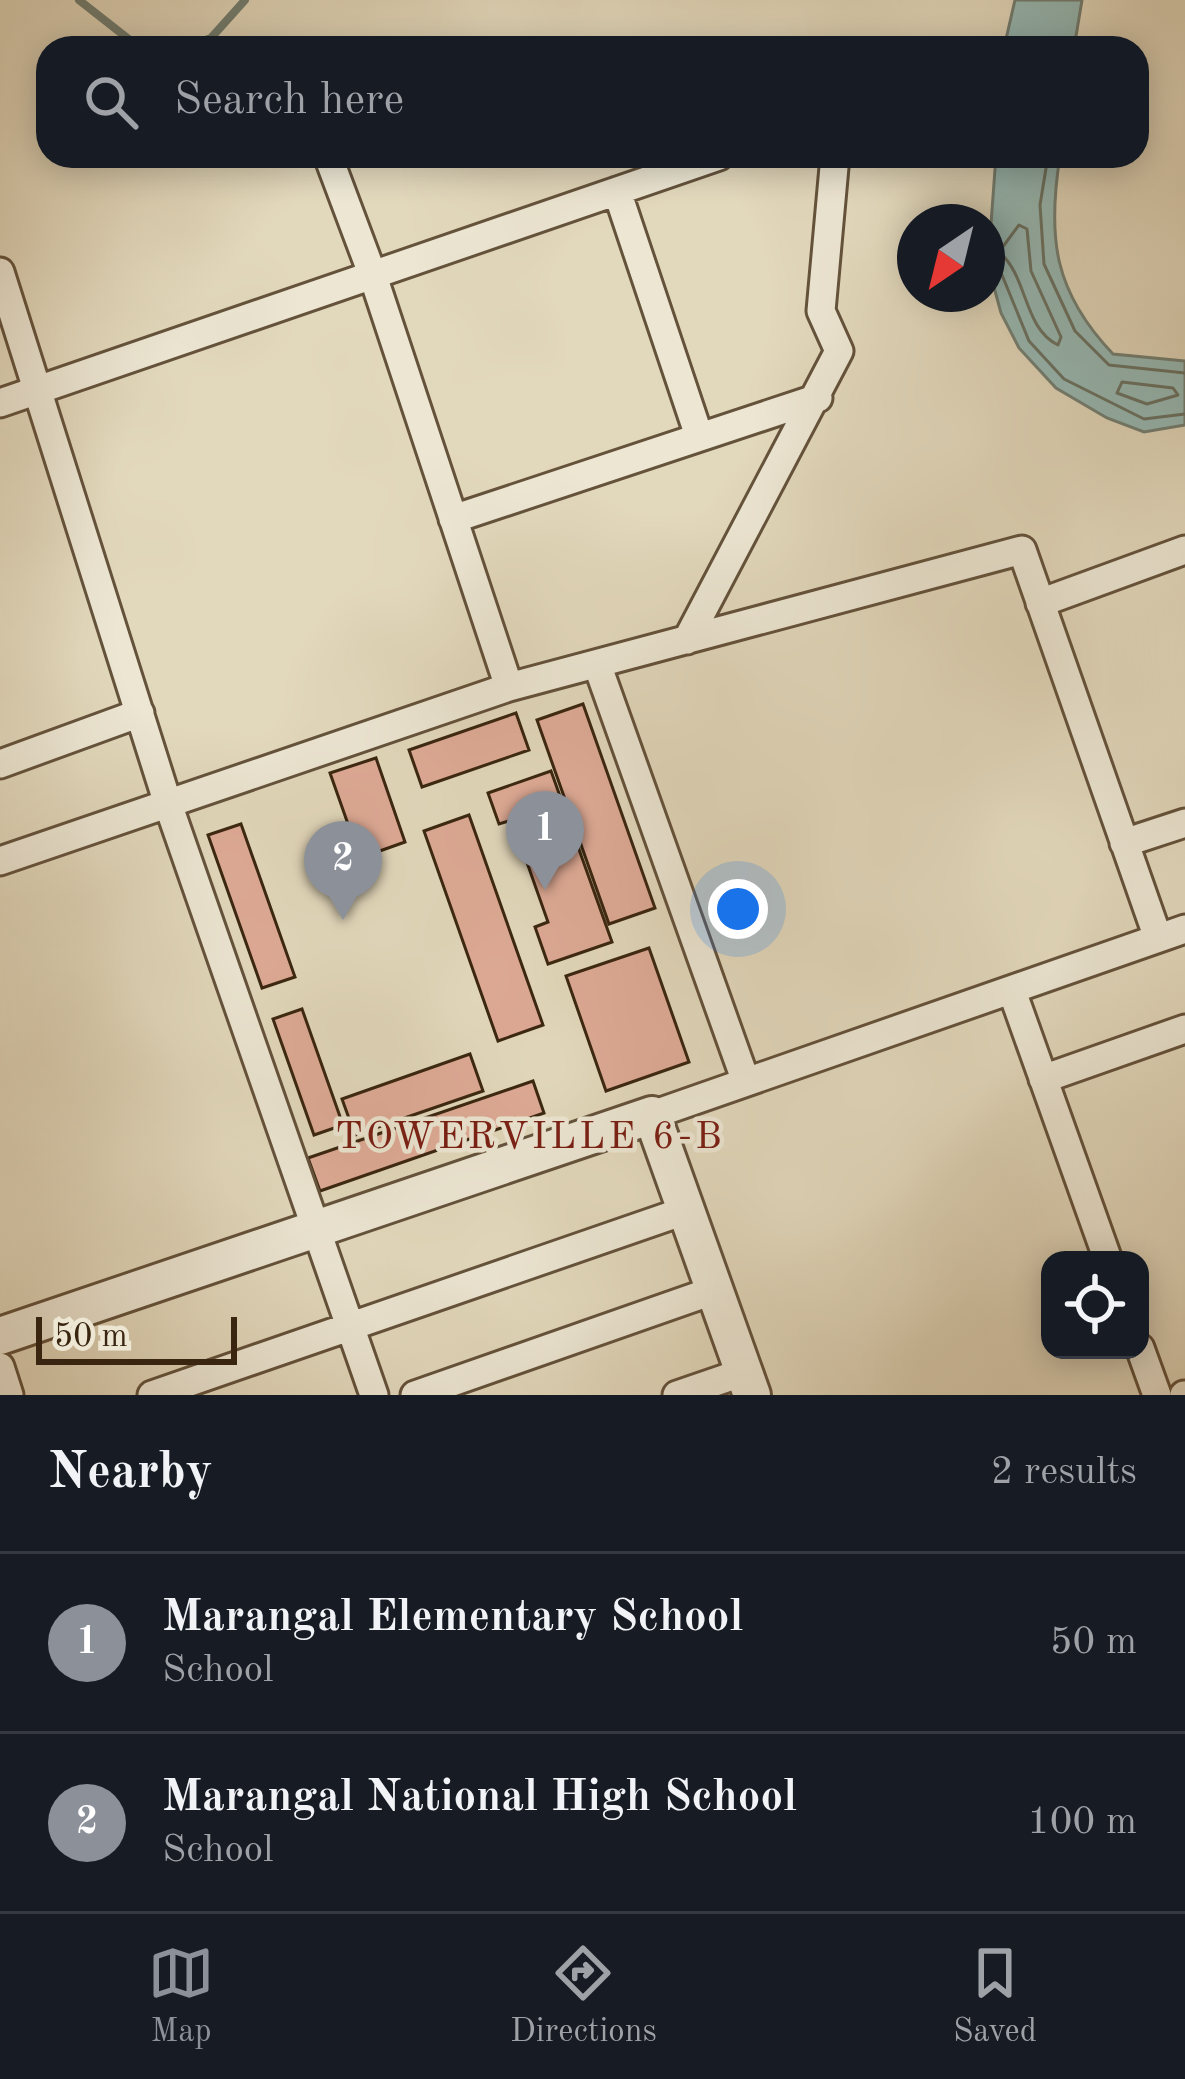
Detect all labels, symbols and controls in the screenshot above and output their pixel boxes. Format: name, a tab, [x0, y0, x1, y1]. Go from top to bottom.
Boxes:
search box	[36, 36, 1149, 168]
icon: search	[78, 69, 144, 135]
text: Search here	[174, 79, 404, 124]
north arrow	[897, 204, 1005, 312]
pin: 1	[506, 791, 584, 890]
pin: 2	[304, 821, 382, 920]
your location	[708, 879, 768, 939]
district label: TOWERVILLE 6-B	[335, 1118, 725, 1157]
map controls	[1041, 1251, 1149, 1359]
button: locate	[1041, 1251, 1149, 1359]
scale bar	[36, 1311, 237, 1364]
text: 50 m	[54, 1321, 128, 1354]
text: Nearby	[48, 1448, 213, 1499]
text: 2 results	[991, 1453, 1137, 1492]
text: Marangal Elementary School	[162, 1596, 743, 1641]
text: 1	[76, 1623, 98, 1662]
text: 50 m	[1050, 1623, 1137, 1662]
text: School	[162, 1651, 274, 1690]
text: Marangal National High School	[162, 1776, 797, 1821]
text: 2	[76, 1803, 98, 1842]
text: 100 m	[1027, 1803, 1137, 1842]
text: School	[162, 1831, 274, 1870]
tab: Map	[148, 1940, 214, 2053]
tab: Directions	[510, 1940, 657, 2053]
tab: Saved	[953, 1940, 1037, 2053]

